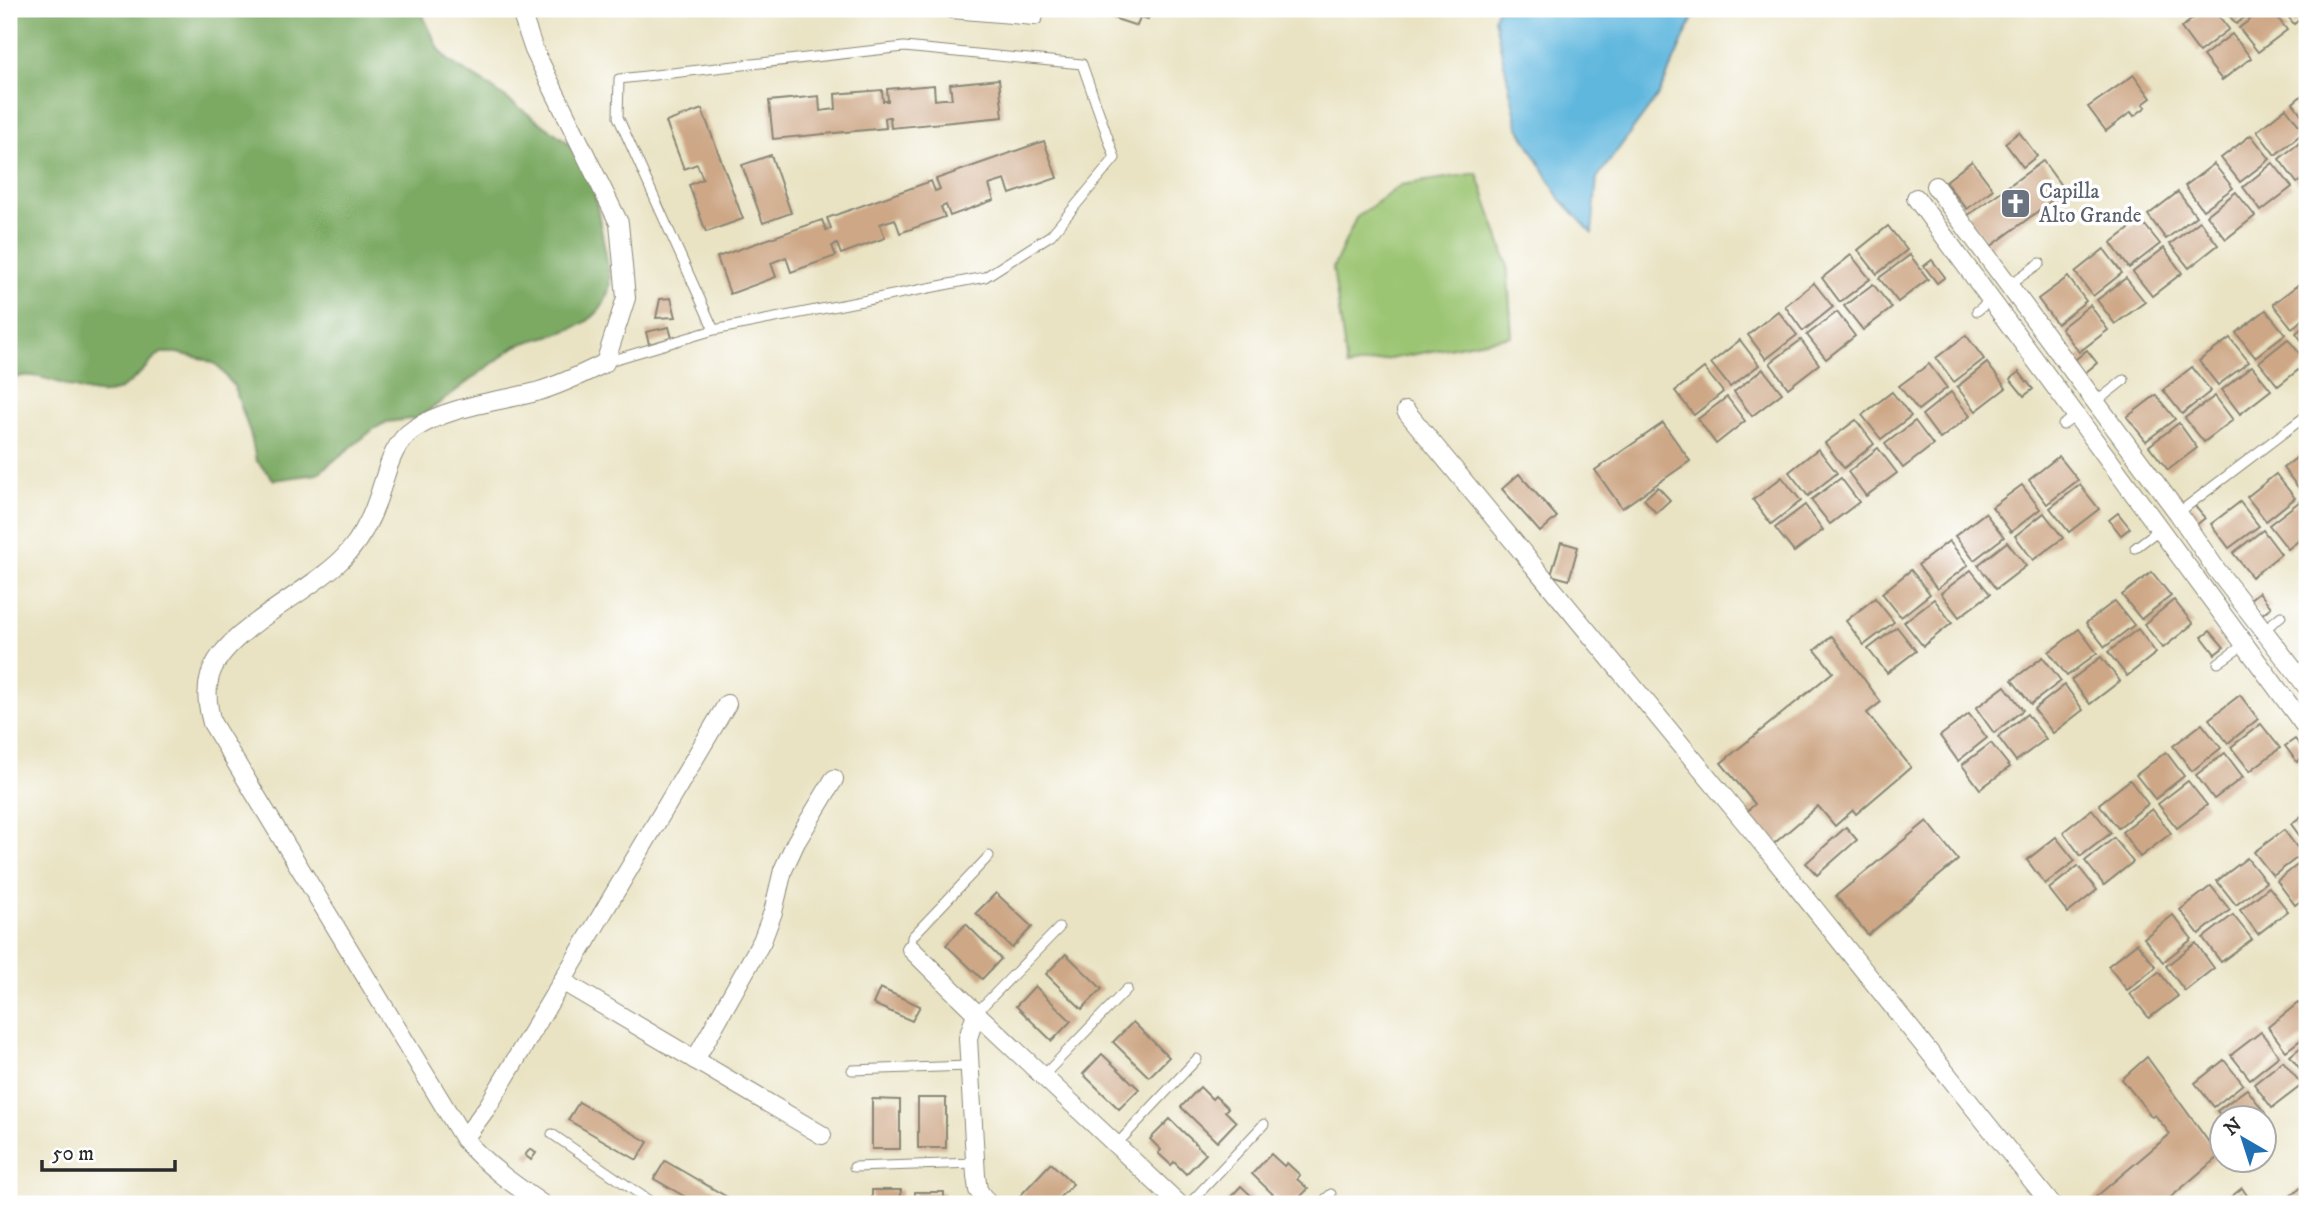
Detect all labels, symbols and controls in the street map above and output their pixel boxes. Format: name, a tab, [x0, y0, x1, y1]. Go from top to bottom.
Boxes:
place label: Capilla Alto Grande	[2039, 179, 2142, 229]
church icon: Capilla Alto Grande	[1999, 187, 2033, 221]
north arrow	[2208, 1104, 2278, 1174]
text: N	[2220, 1113, 2247, 1141]
scale bar	[42, 1129, 175, 1173]
text: 50 m	[52, 1141, 94, 1167]

